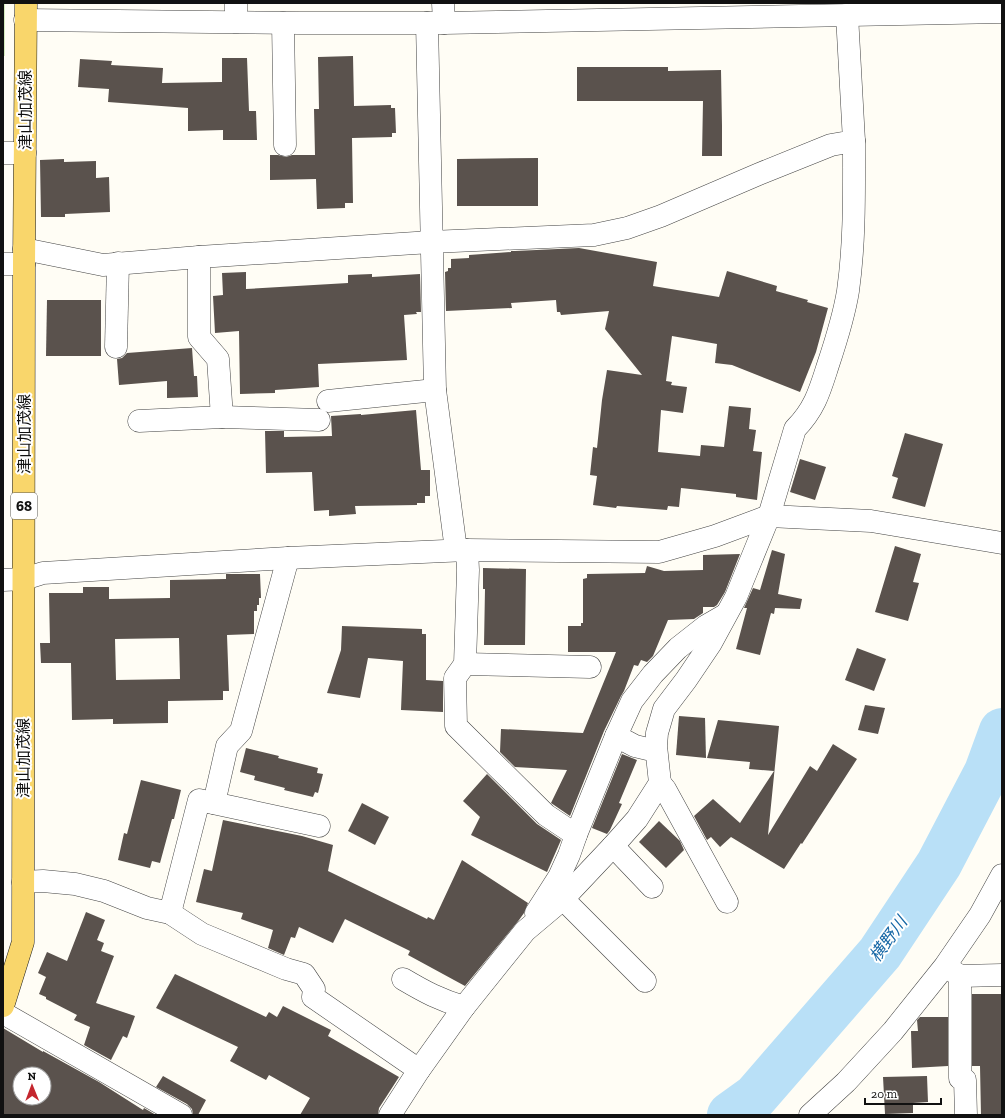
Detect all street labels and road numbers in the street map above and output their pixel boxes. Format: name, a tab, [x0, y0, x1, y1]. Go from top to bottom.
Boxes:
street label: 津山加茂線	[16, 70, 35, 150]
street label: 津山加茂線	[15, 394, 34, 474]
road number: 68	[11, 493, 37, 519]
street label: 津山加茂線	[14, 718, 33, 798]

